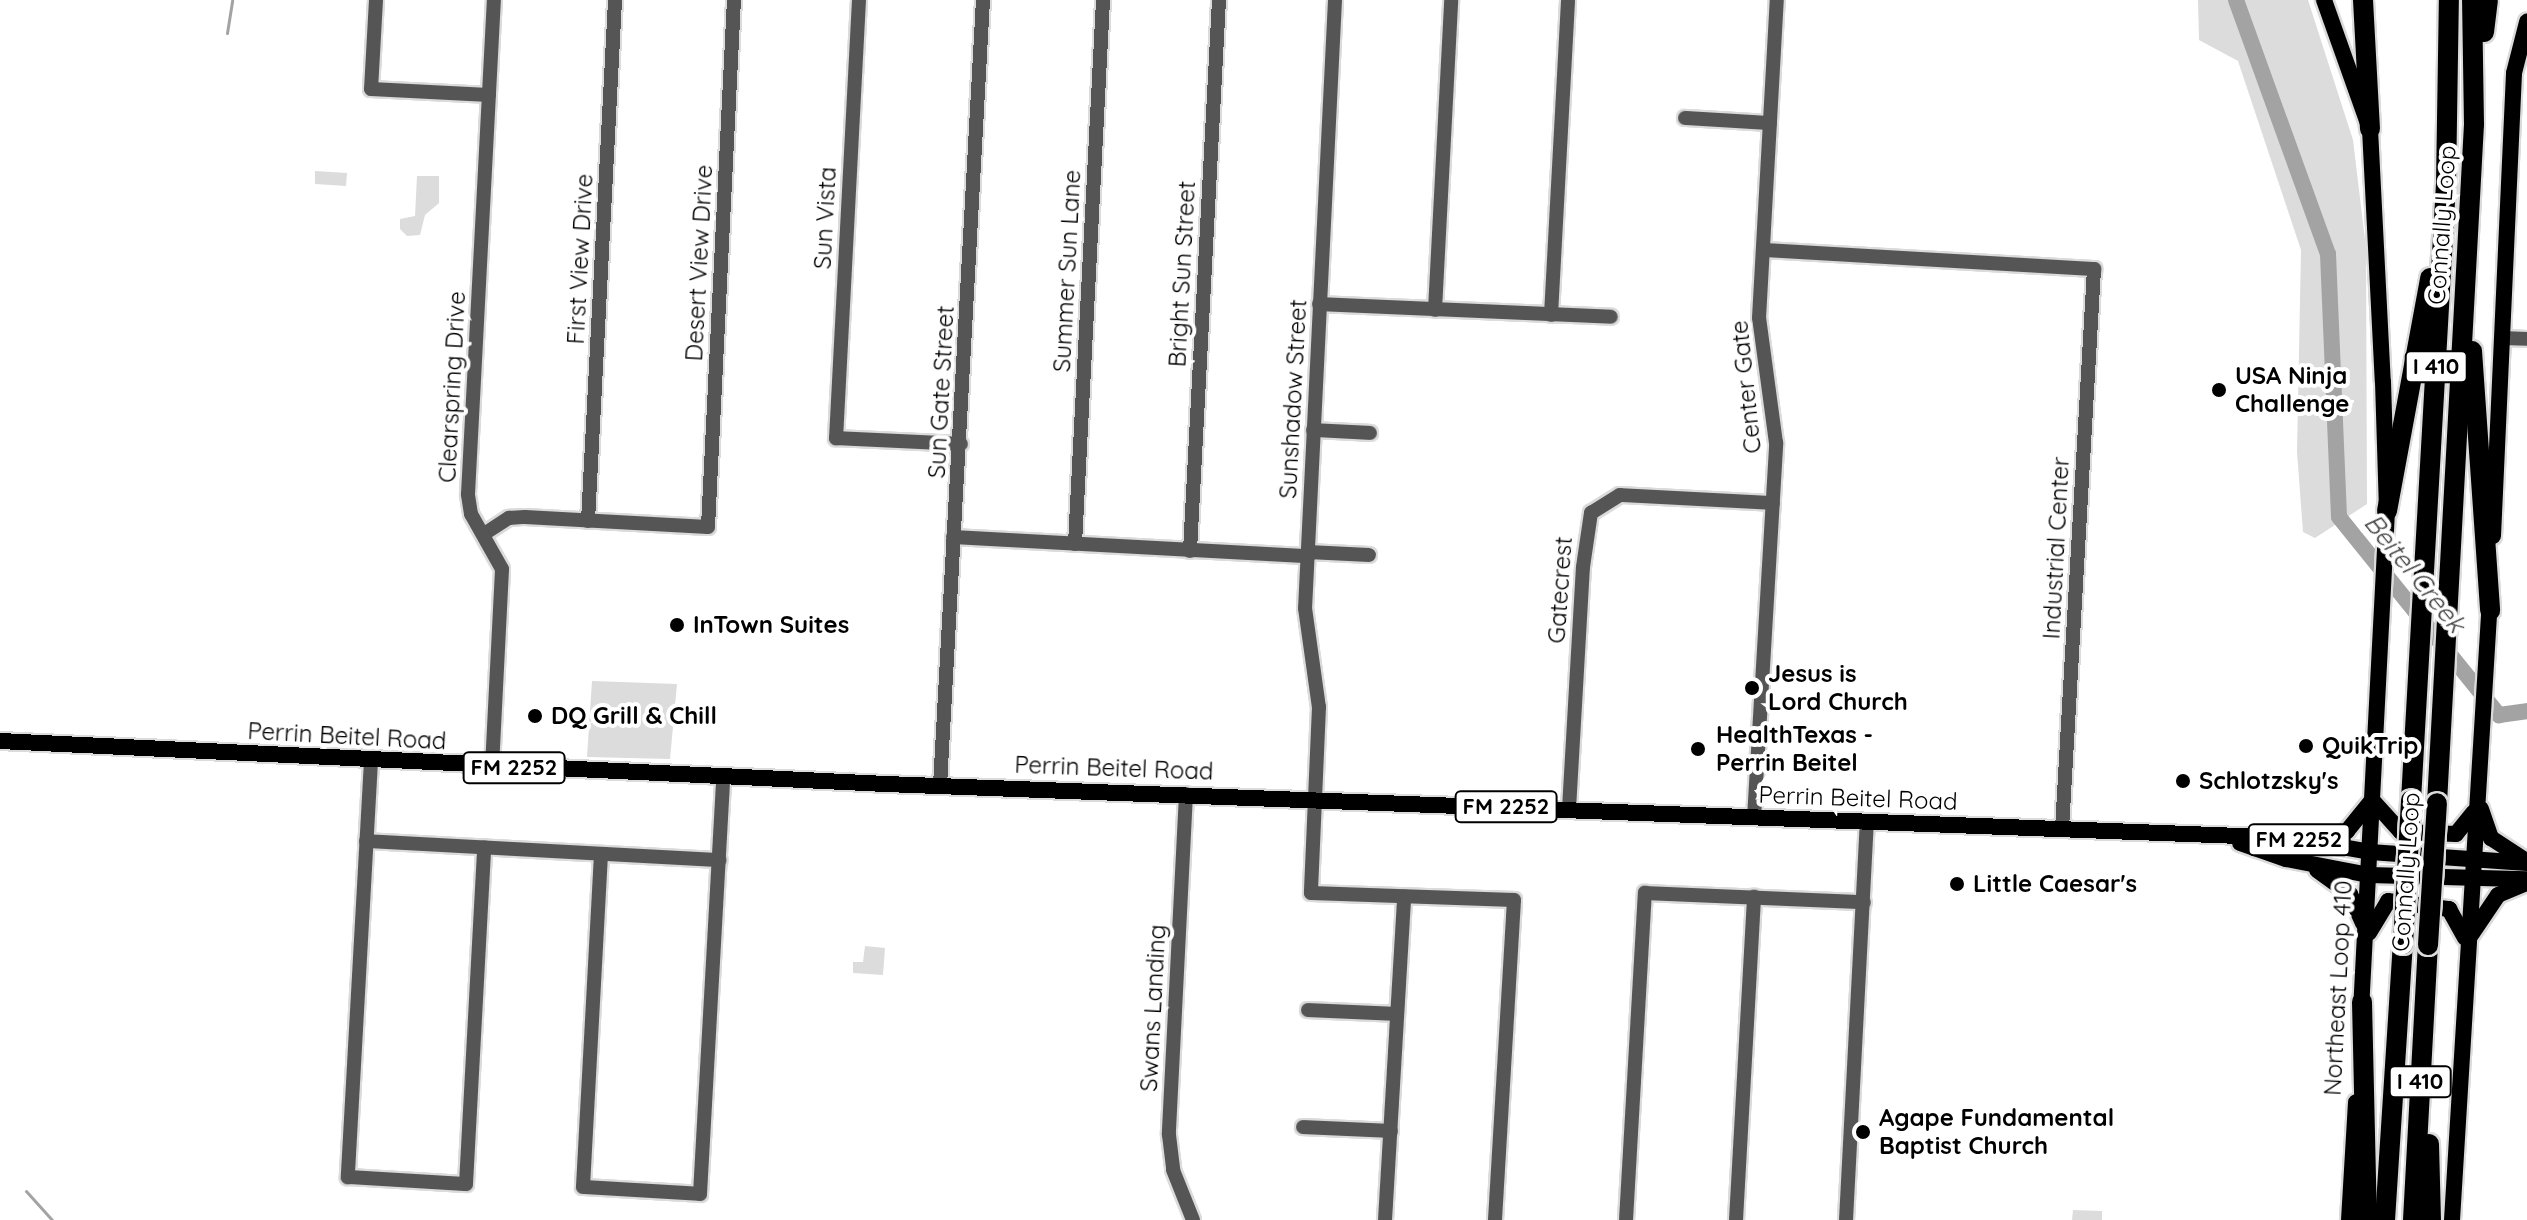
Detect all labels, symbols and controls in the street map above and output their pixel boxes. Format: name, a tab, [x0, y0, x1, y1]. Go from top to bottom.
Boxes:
street label: Connally Loop	[2422, 144, 2462, 306]
street label: Desert View Drive	[679, 164, 719, 362]
street label: Sun Vista	[808, 166, 842, 270]
street label: Summer Sun Lane	[1047, 169, 1087, 373]
street label: First View Drive	[561, 173, 599, 345]
street label: Bright Sun Street	[1163, 180, 1201, 368]
street label: Clearspring Drive	[433, 291, 471, 483]
street label: Sunshadow Street	[1273, 299, 1313, 499]
street label: Sun Gate Street	[922, 305, 960, 479]
street label: Center Gate	[1725, 319, 1767, 455]
road number: I 410	[2404, 349, 2468, 385]
place label: USA Ninja Challenge	[2235, 362, 2349, 418]
marker: USA Ninja Challenge	[2210, 381, 2228, 399]
street label: Industrial Center	[2037, 456, 2075, 640]
water label: Beitel Creek	[2358, 507, 2472, 639]
street label: Gatecrest	[1542, 536, 1578, 644]
place label: InTown Suites	[693, 611, 849, 639]
marker: InTown Suites	[668, 616, 686, 634]
place label: Jesus is Lord Church	[1768, 660, 1908, 716]
marker: Jesus is Lord Church	[1743, 679, 1761, 697]
place label: DQ Grill & Chill	[551, 702, 717, 730]
marker: DQ Grill & Chill	[526, 707, 544, 725]
street label: Perrin Beitel Road	[247, 716, 447, 756]
place label: HealthTexas - Perrin Beitel	[1716, 721, 1873, 777]
place label: QuikTrip	[2322, 732, 2418, 760]
marker: QuikTrip	[2297, 737, 2315, 755]
marker: HealthTexas - Perrin Beitel	[1687, 738, 1709, 760]
road number: FM 2252	[462, 750, 566, 786]
street label: Perrin Beitel Road	[1014, 750, 1214, 786]
place label: Schlotzsky's	[2199, 767, 2338, 795]
marker: Schlotzsky's	[2174, 772, 2192, 790]
street label: Perrin Beitel Road	[1758, 780, 1958, 816]
road number: FM 2252	[1454, 789, 1558, 825]
street label: Connally Loop	[2386, 791, 2426, 953]
road number: FM 2252	[2247, 822, 2351, 858]
place label: Little Caesar's	[1973, 870, 2137, 898]
marker: Little Caesar's	[1948, 875, 1966, 893]
street label: Northeast Loop 410	[2318, 880, 2358, 1096]
street label: Swans Landing	[1134, 924, 1172, 1092]
road number: I 410	[2388, 1064, 2452, 1100]
place label: Agape Fundamental Baptist Church	[1879, 1104, 2114, 1160]
marker: Agape Fundamental Baptist Church	[1854, 1123, 1872, 1141]

